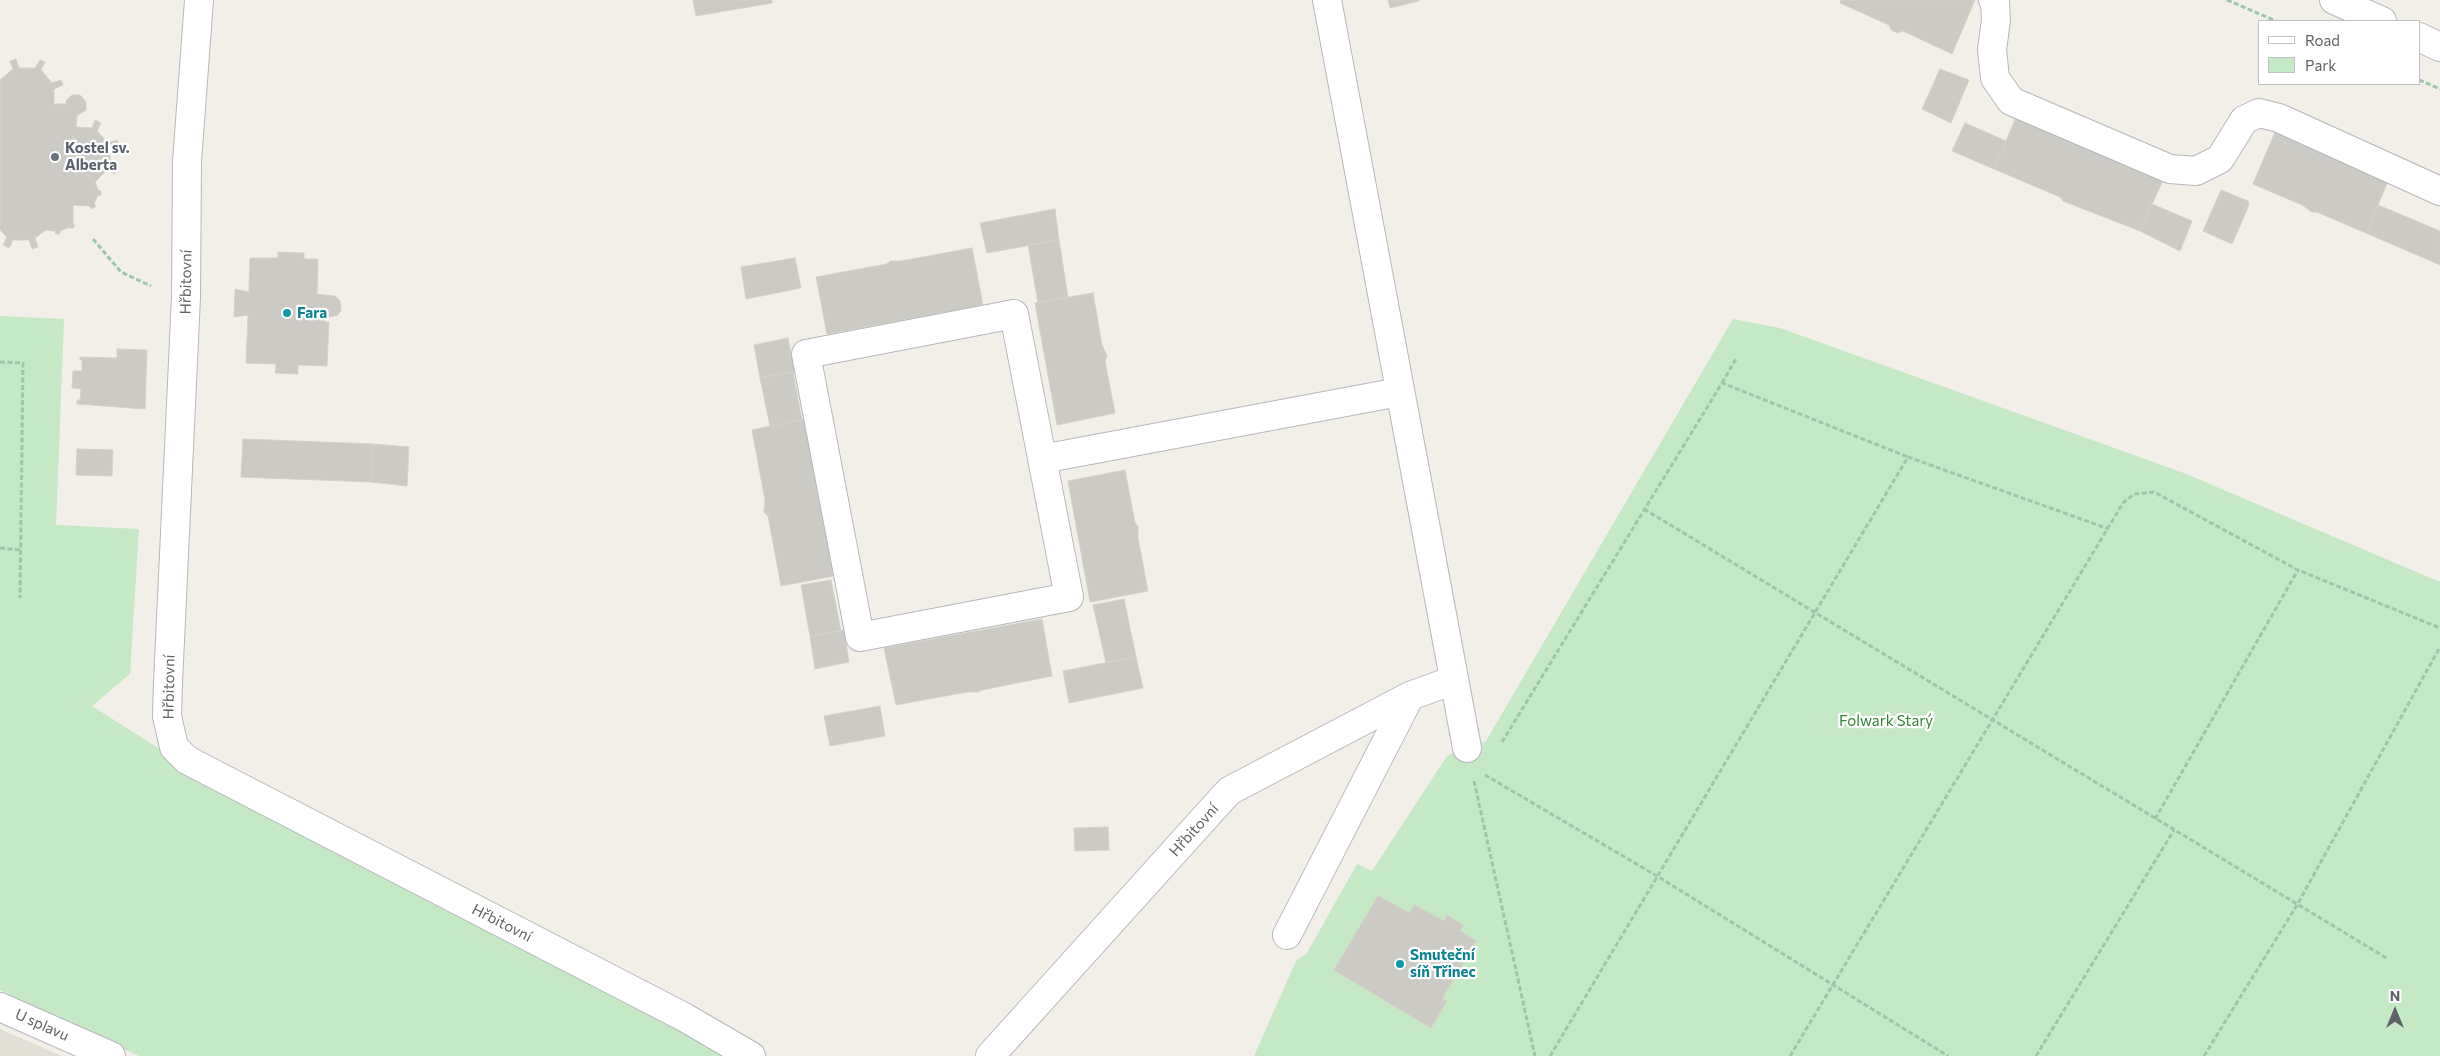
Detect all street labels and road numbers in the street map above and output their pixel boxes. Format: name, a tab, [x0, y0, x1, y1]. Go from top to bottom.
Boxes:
street label: Hřbitovní	[176, 249, 196, 315]
street label: Hřbitovní	[159, 654, 179, 720]
street label: Hřbitovní	[1166, 800, 1222, 860]
street label: Hřbitovní	[469, 900, 535, 946]
street label: U splavu	[12, 1005, 72, 1045]

